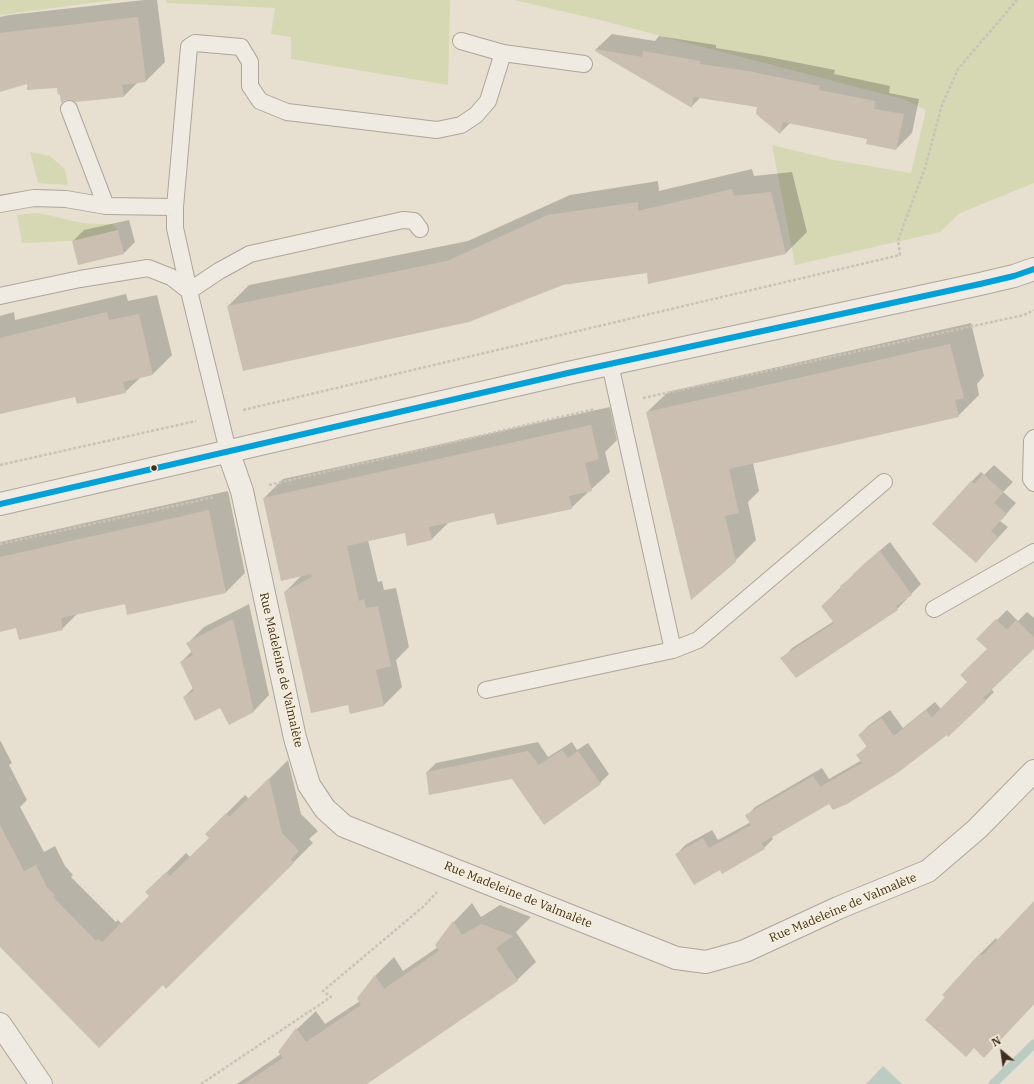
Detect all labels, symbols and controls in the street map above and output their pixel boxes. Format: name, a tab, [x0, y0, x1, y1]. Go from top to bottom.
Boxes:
unlabelled marker	[149, 463, 159, 473]
street label: Rue Madeleine de Valmalète	[256, 591, 306, 749]
street label: Rue Madeleine de Valmalète	[442, 859, 594, 931]
street label: Rue Madeleine de Valmalète	[767, 870, 919, 946]
north arrow	[982, 1032, 1022, 1072]
text: N	[989, 1033, 1003, 1050]

